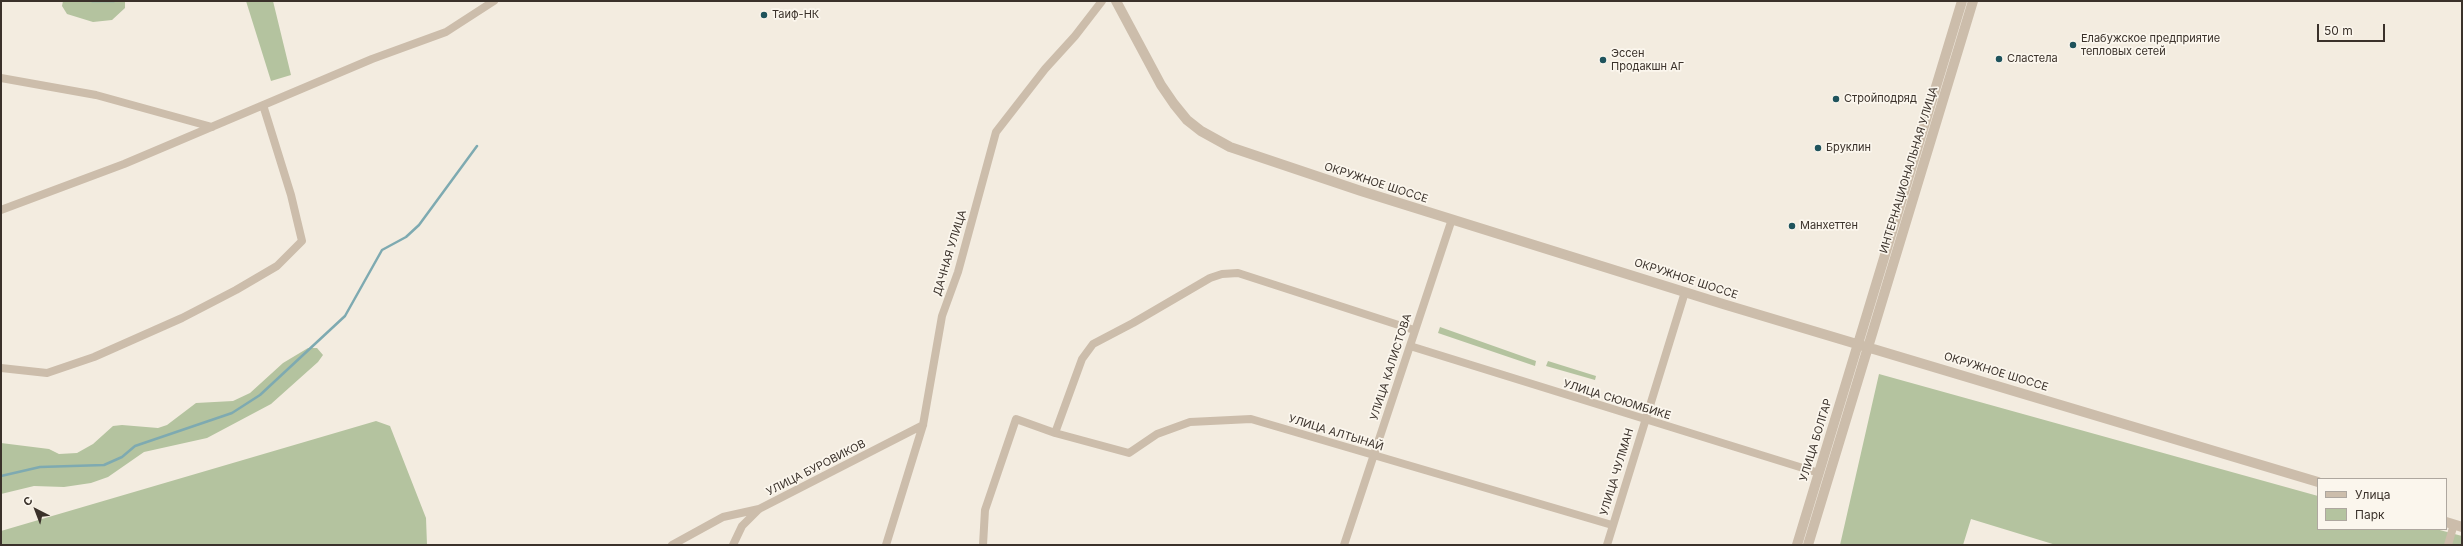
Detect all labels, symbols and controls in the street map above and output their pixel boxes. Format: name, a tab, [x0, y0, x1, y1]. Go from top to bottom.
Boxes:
place label: Таиф-НК	[772, 8, 819, 22]
marker: Таиф-НК	[759, 10, 769, 20]
scale bar	[2319, 16, 2387, 42]
text: 50 m	[2324, 23, 2353, 38]
place label: Елабужское предприятие тепловых сетей	[2081, 32, 2220, 58]
marker: Елабужское предприятие тепловых сетей	[2068, 40, 2078, 50]
place label: Эссен Продакшн АГ	[1611, 47, 1684, 73]
place label: Сластела	[2007, 52, 2058, 66]
marker: Сластела	[1994, 54, 2004, 64]
marker: Эссен Продакшн АГ	[1598, 55, 1608, 65]
street label: ИНТЕРНАЦИОНАЛЬНАЯ УЛИЦА	[1877, 85, 1941, 255]
place label: Стройподряд	[1844, 92, 1917, 106]
marker: Стройподряд	[1831, 94, 1841, 104]
place label: Бруклин	[1826, 141, 1871, 155]
marker: Бруклин	[1813, 143, 1823, 153]
street label: ОКРУЖНОЕ ШОССЕ	[1323, 160, 1429, 206]
street label: ДАЧНАЯ УЛИЦА	[931, 208, 969, 298]
place label: Манхеттен	[1800, 219, 1858, 233]
marker: Манхеттен	[1787, 221, 1797, 231]
street label: ОКРУЖНОЕ ШОССЕ	[1633, 256, 1739, 302]
street label: УЛИЦА КАЛИСТОВА	[1367, 312, 1415, 422]
street label: ОКРУЖНОЕ ШОССЕ	[1942, 350, 2050, 394]
street label: УЛИЦА СЮЮМБИКЕ	[1562, 377, 1672, 423]
street label: УЛИЦА БОЛГАР	[1797, 397, 1835, 483]
street label: УЛИЦА АЛТЫНАЙ	[1287, 412, 1385, 454]
street label: УЛИЦА ЧУЛМАН	[1597, 427, 1637, 517]
street label: УЛИЦА БУРОВИКОВ	[764, 437, 868, 499]
legend	[2317, 478, 2447, 530]
text: Улица	[2355, 487, 2390, 502]
north arrow	[16, 490, 56, 530]
text: С	[20, 493, 36, 509]
text: Парк	[2355, 507, 2385, 522]

